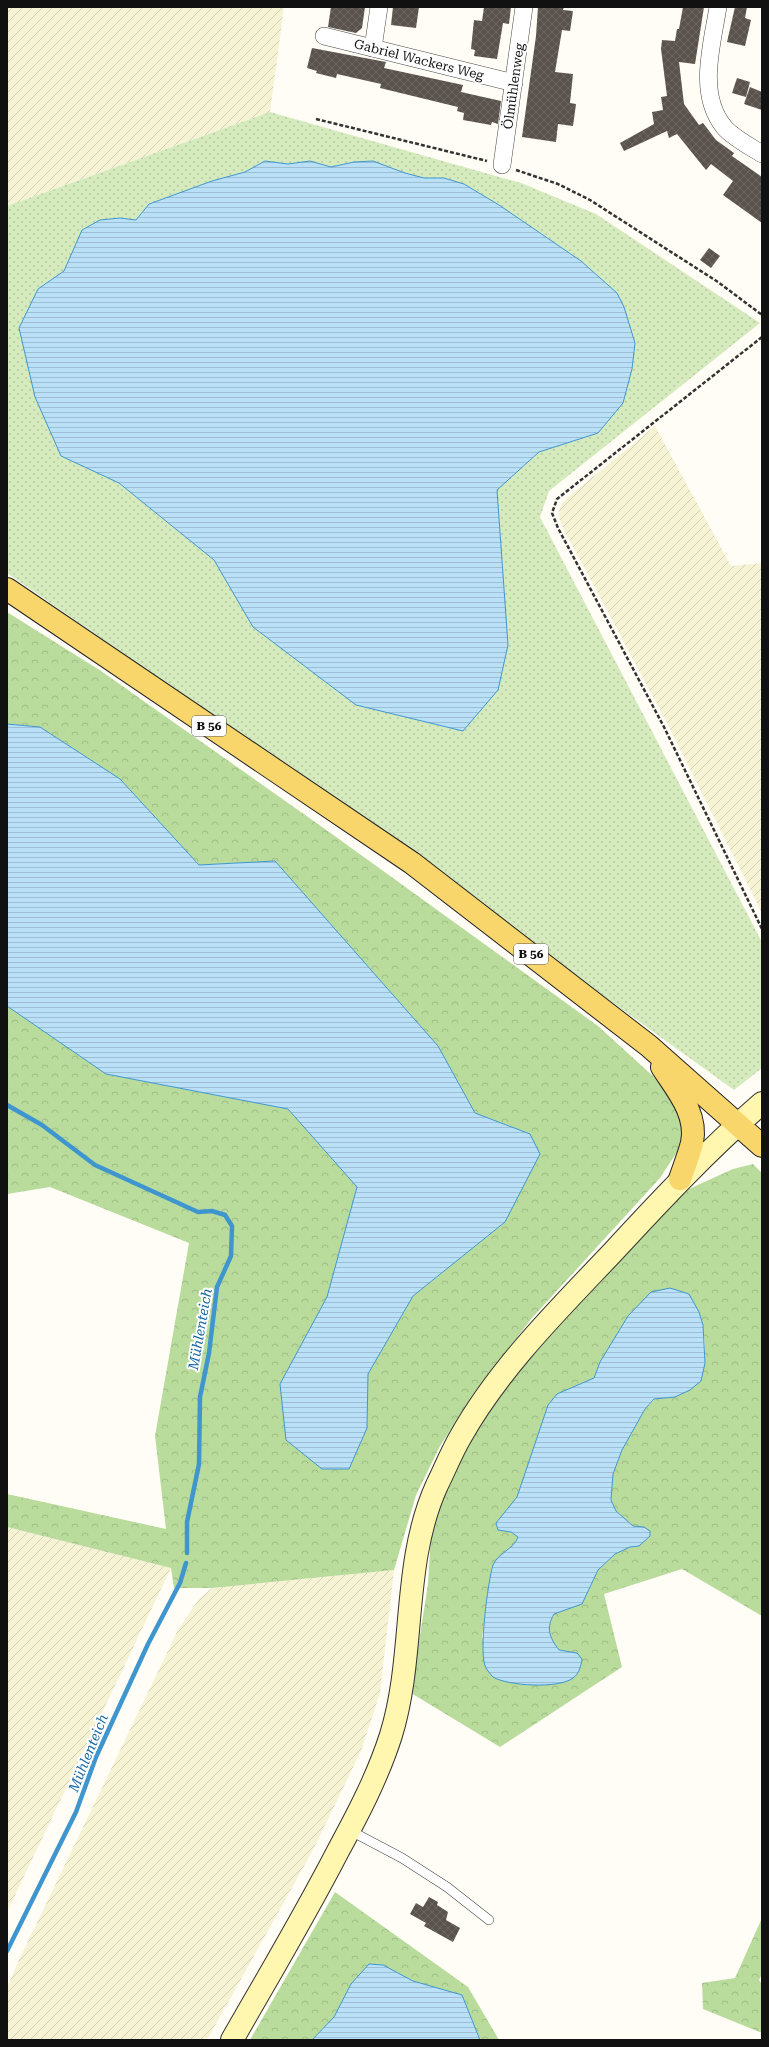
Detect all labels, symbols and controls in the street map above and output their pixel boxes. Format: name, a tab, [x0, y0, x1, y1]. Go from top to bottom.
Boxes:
street label: Gabriel Wackers Weg	[352, 36, 486, 83]
street label: Ölmühlenweg	[499, 41, 527, 130]
road number: B 56	[192, 716, 226, 736]
road number: B 56	[514, 944, 548, 964]
water label: Mühlenteich	[185, 1287, 215, 1372]
water label: Mühlenteich	[65, 1711, 111, 1795]

